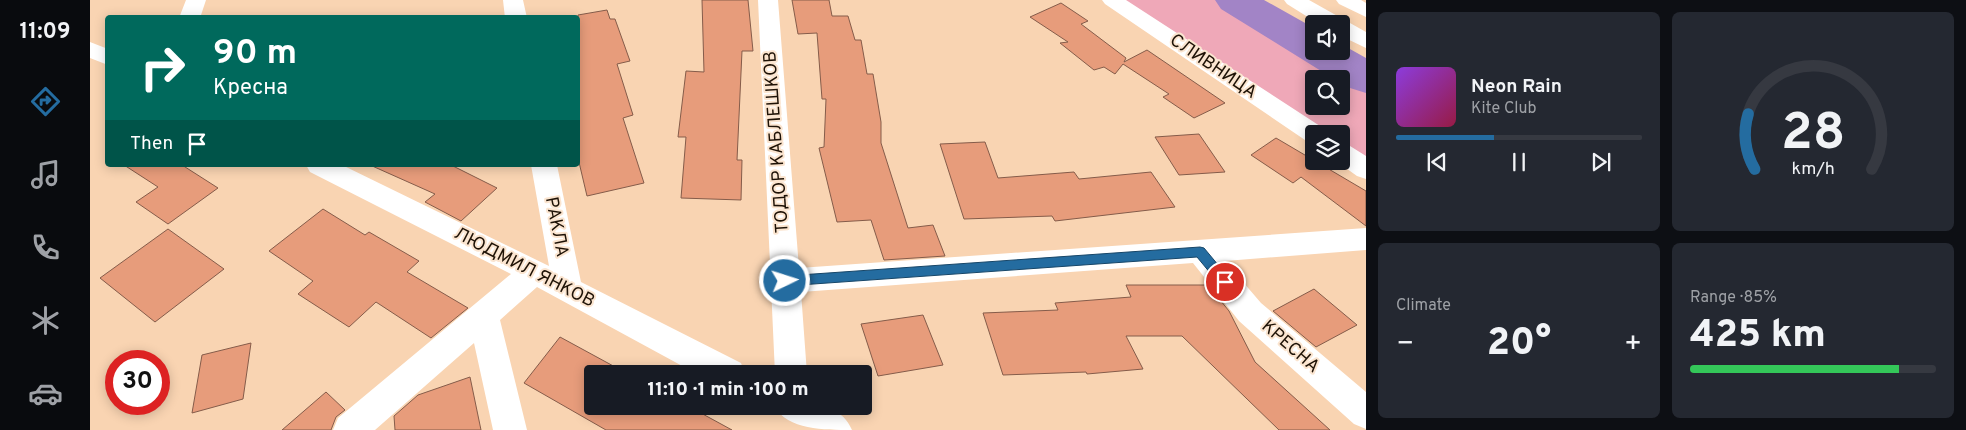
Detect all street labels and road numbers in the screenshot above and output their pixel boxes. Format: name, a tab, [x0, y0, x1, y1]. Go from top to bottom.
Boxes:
street label: СЛИВНИЦА	[1165, 29, 1261, 105]
street label: ТОДОР КАБЛЕШКОВ	[759, 50, 795, 234]
street label: РАКЛА	[539, 195, 573, 259]
street label: ЛЮДМИЛ ЯНКОВ	[450, 223, 598, 313]
street label: КРЕСНА	[1256, 315, 1324, 379]

